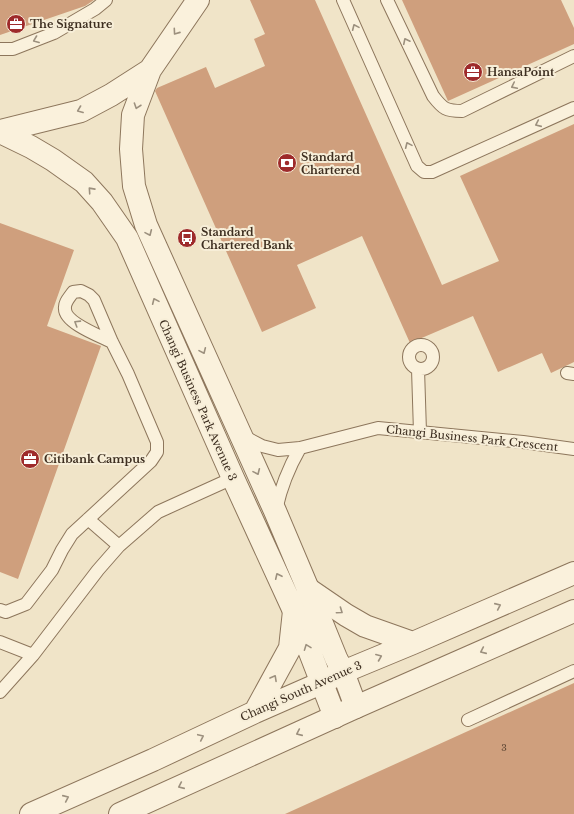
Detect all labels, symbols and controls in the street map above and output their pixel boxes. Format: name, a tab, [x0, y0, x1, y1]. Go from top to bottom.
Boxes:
office icon: The Signature	[5, 13, 27, 35]
place label: The Signature	[30, 17, 113, 31]
one-way arrow	[352, 24, 360, 31]
one-way arrow	[173, 28, 181, 35]
one-way arrow	[33, 35, 40, 43]
one-way arrow	[403, 37, 411, 45]
office icon: HansaPoint	[462, 61, 484, 83]
place label: HansaPoint	[487, 65, 555, 79]
one-way arrow	[510, 81, 518, 89]
one-way arrow	[133, 103, 141, 110]
one-way arrow	[77, 106, 84, 114]
one-way arrow	[535, 119, 543, 127]
one-way arrow	[405, 142, 413, 150]
place label: Standard Chartered	[301, 150, 360, 177]
bank icon: Standard Chartered	[276, 152, 298, 174]
one-way arrow	[88, 187, 95, 195]
place label: Standard Chartered Bank	[201, 225, 294, 252]
bus stop icon: Standard Chartered Bank	[176, 227, 198, 249]
one-way arrow	[144, 229, 152, 236]
one-way arrow	[152, 298, 160, 306]
street label: Changi Business Park Avenue 3	[156, 317, 240, 483]
one-way arrow	[74, 321, 81, 328]
one-way arrow	[198, 347, 206, 355]
street label: Changi Business Park Crescent	[385, 422, 559, 454]
office icon: Citibank Campus	[19, 448, 41, 470]
place label: Citibank Campus	[44, 452, 145, 466]
one-way arrow	[253, 468, 261, 475]
one-way arrow	[275, 572, 283, 580]
one-way arrow	[494, 603, 502, 611]
one-way arrow	[336, 606, 343, 614]
one-way arrow	[304, 644, 312, 651]
one-way arrow	[479, 647, 486, 655]
one-way arrow	[374, 654, 382, 662]
street label: Changi South Avenue 3	[238, 658, 364, 724]
one-way arrow	[270, 675, 277, 682]
one-way arrow	[296, 728, 304, 736]
one-way arrow	[197, 734, 205, 742]
house number: 3	[501, 742, 507, 753]
one-way arrow	[177, 781, 185, 789]
one-way arrow	[62, 795, 70, 803]

